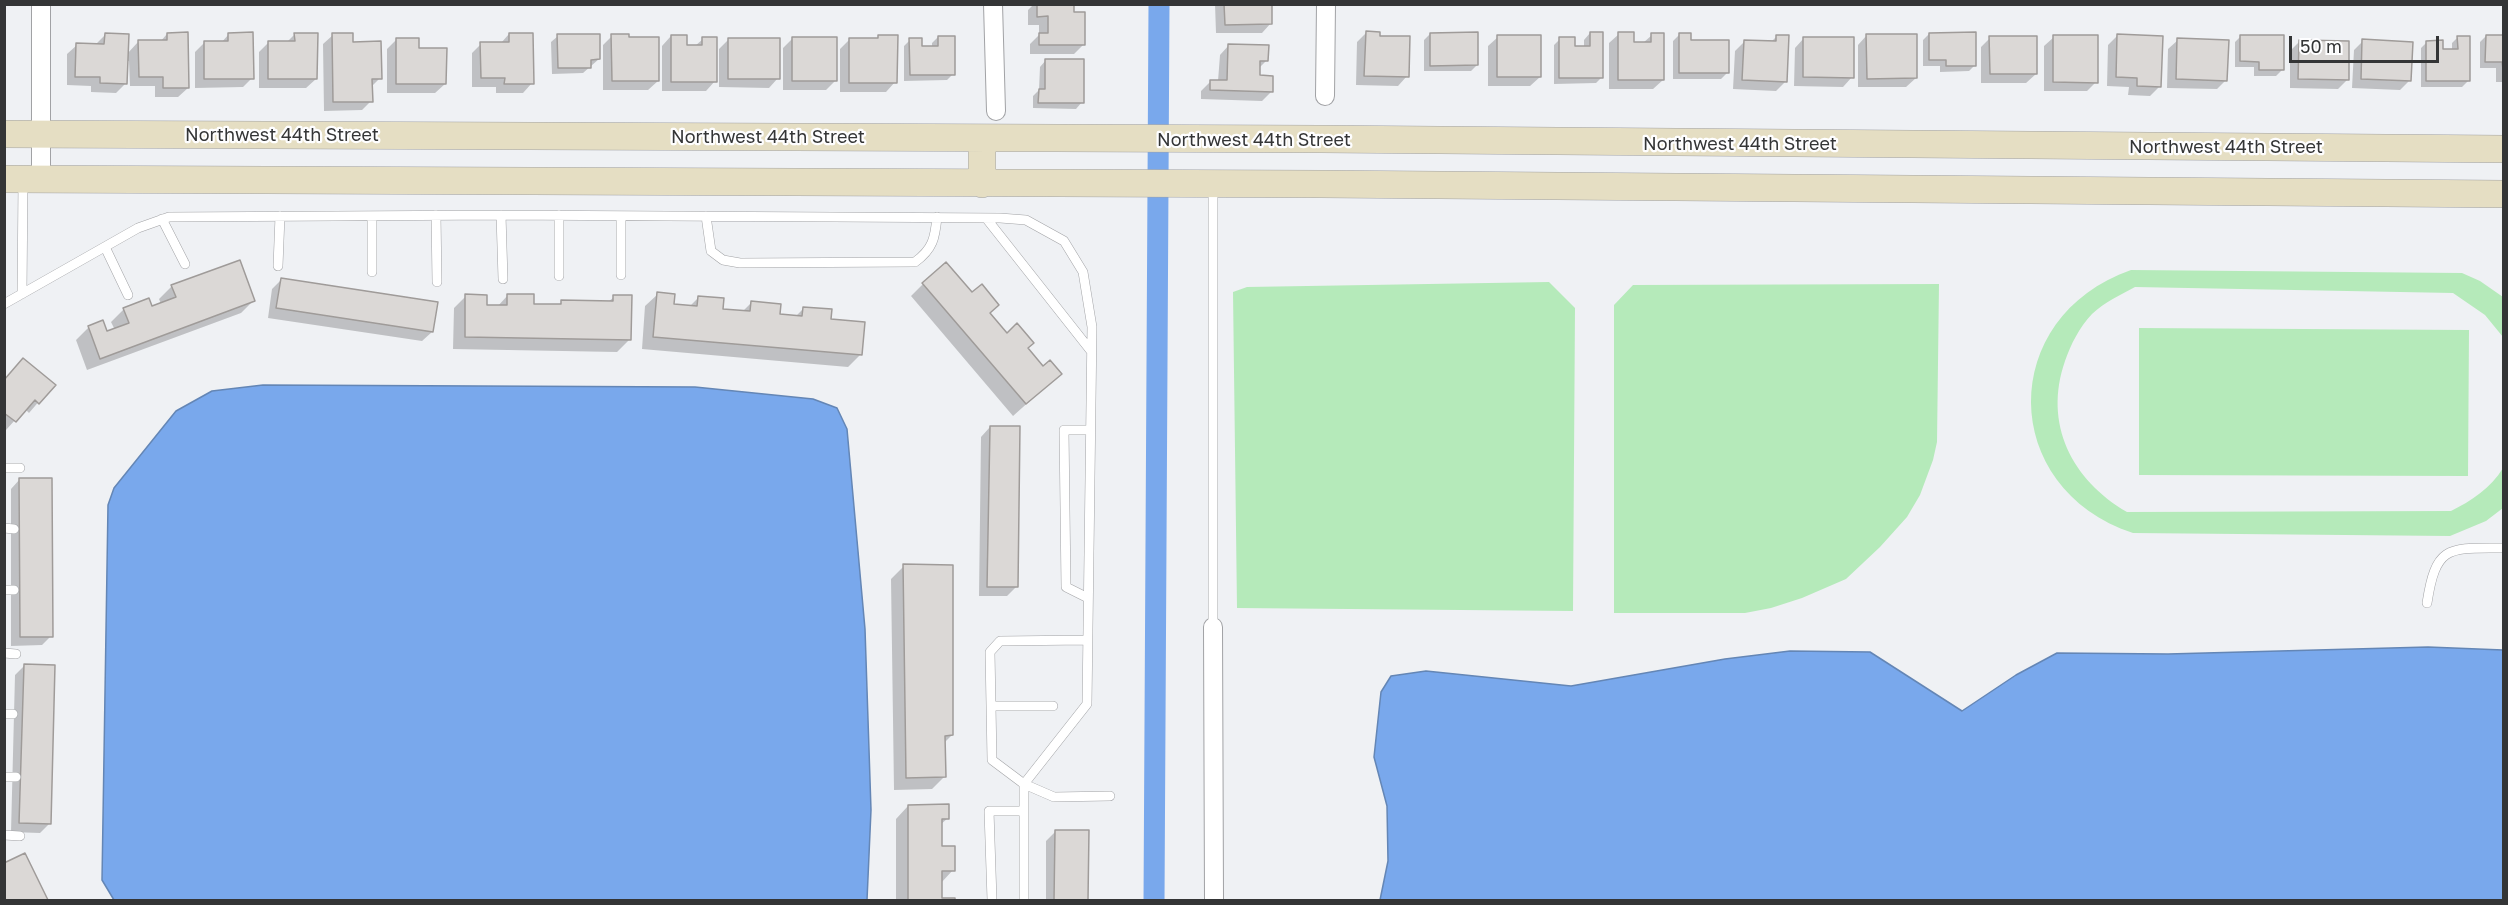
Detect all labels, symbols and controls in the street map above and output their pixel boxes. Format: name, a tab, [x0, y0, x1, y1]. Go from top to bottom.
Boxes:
scale bar	[2292, 24, 2442, 62]
text: 50 m	[2300, 35, 2342, 57]
street label: Northwest 44th Street	[185, 124, 379, 146]
street label: Northwest 44th Street	[671, 126, 865, 148]
street label: Northwest 44th Street	[1157, 129, 1351, 151]
street label: Northwest 44th Street	[1643, 133, 1837, 155]
street label: Northwest 44th Street	[2129, 136, 2323, 158]

